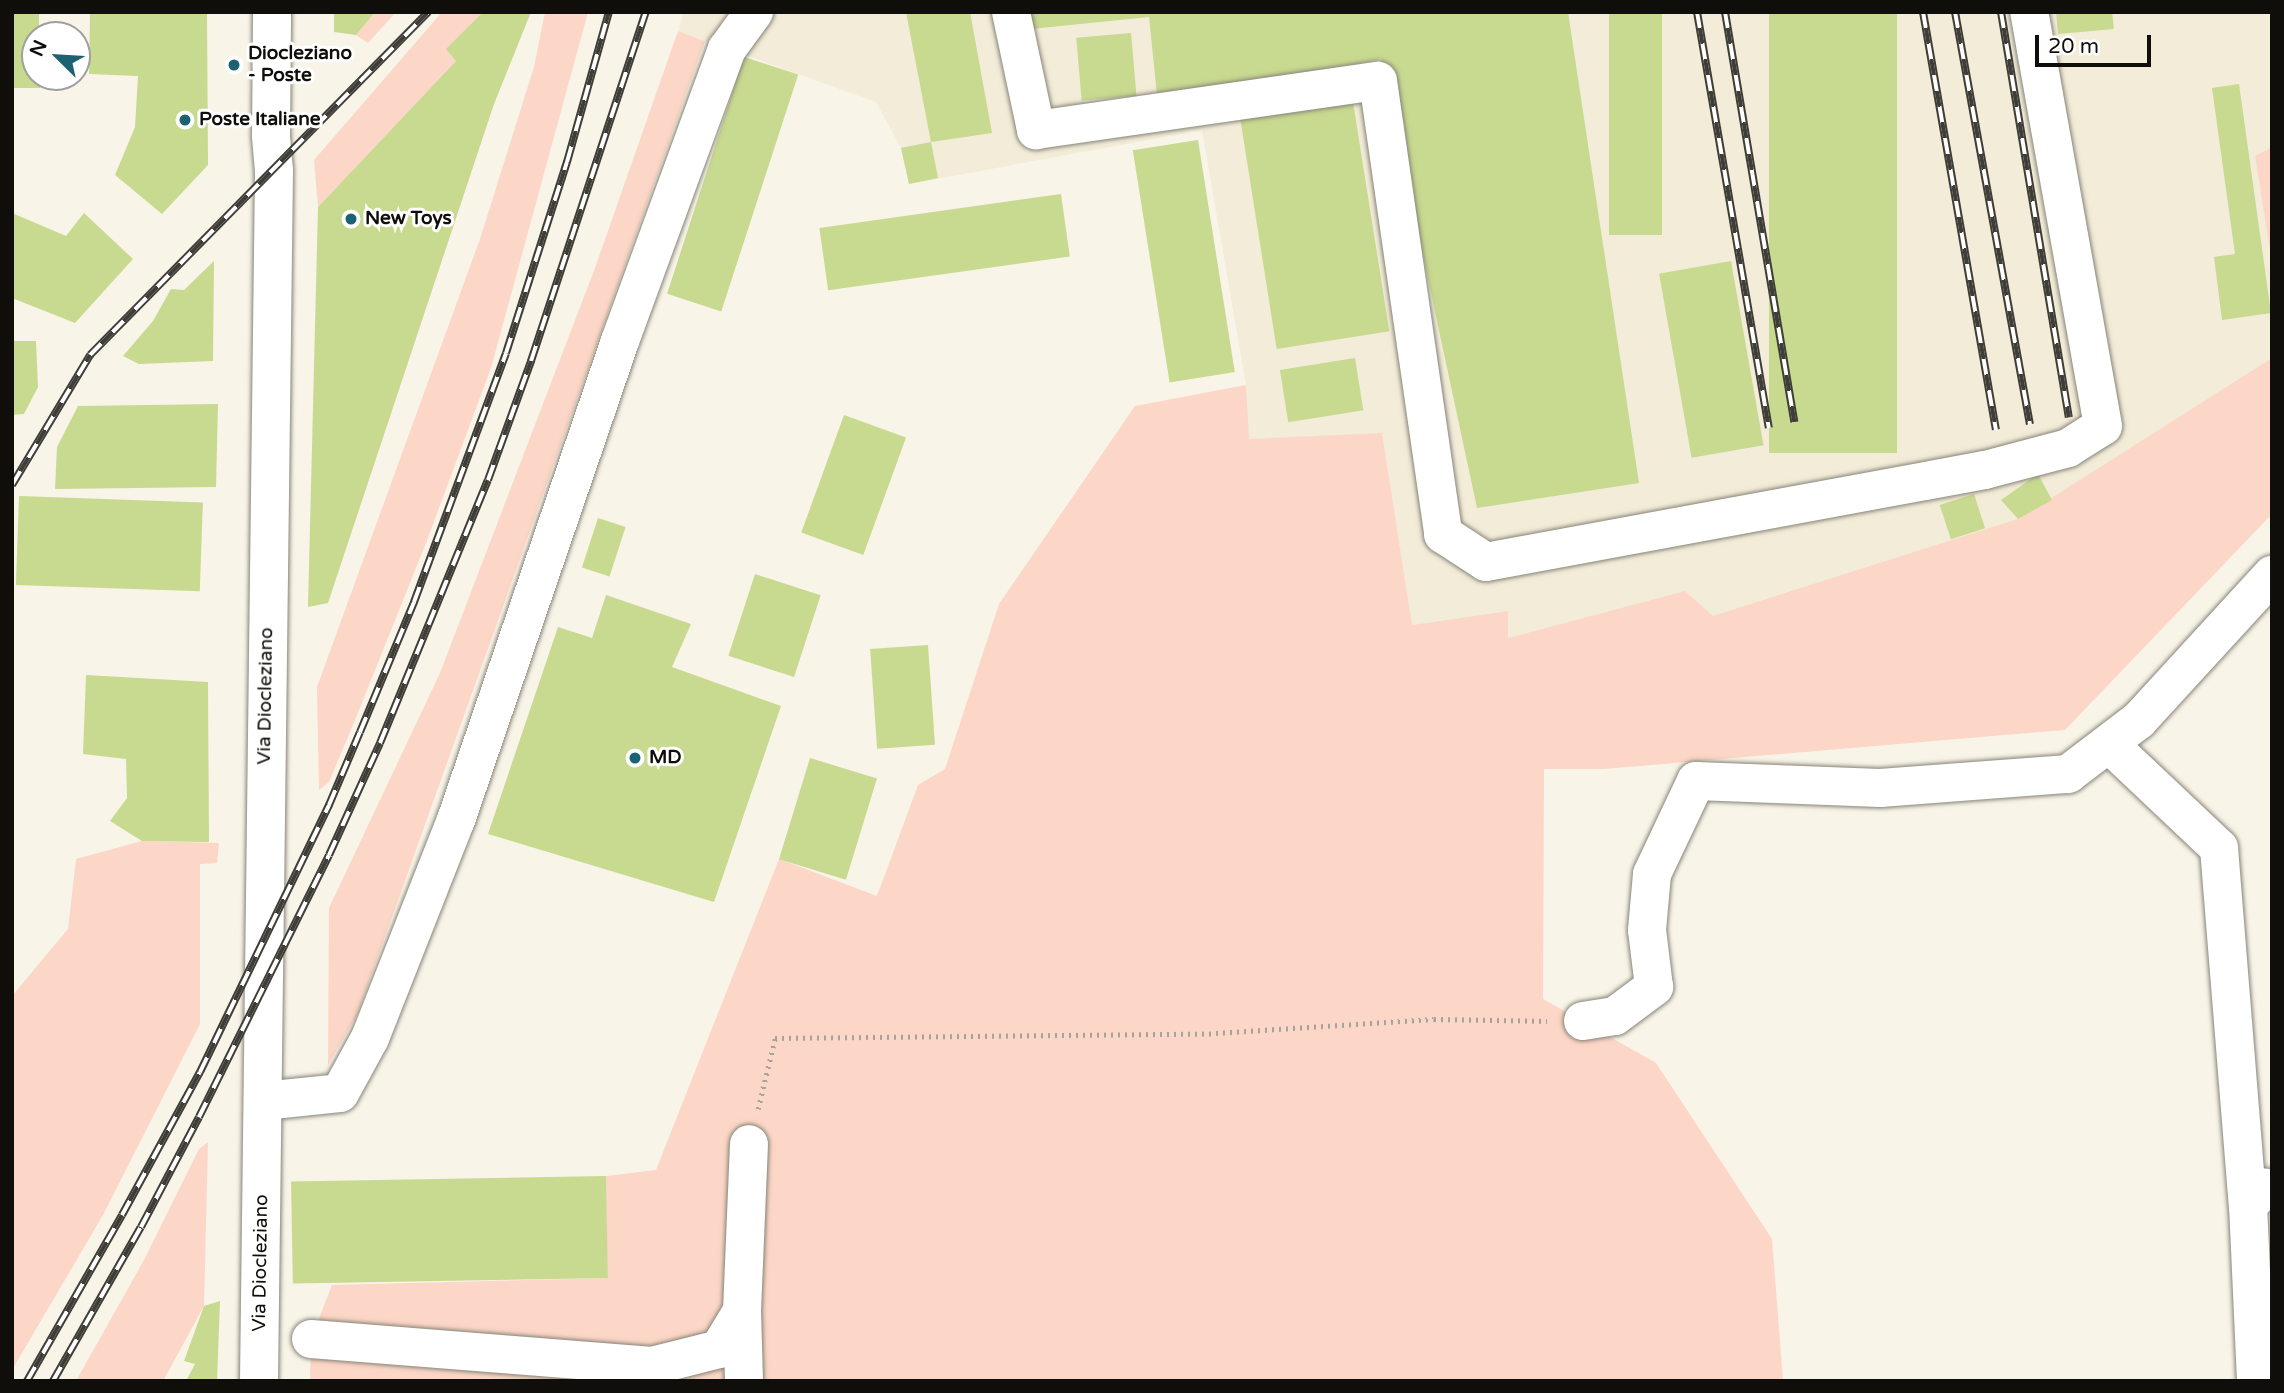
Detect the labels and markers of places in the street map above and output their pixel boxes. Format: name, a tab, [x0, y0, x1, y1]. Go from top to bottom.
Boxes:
place label: Diocleziano - Poste	[248, 43, 352, 87]
marker: Diocleziano - Poste	[226, 57, 242, 73]
place label: Poste Italiane	[199, 109, 321, 131]
marker: Poste Italiane	[177, 112, 193, 128]
place label: New Toys	[365, 208, 452, 230]
marker: New Toys	[343, 211, 359, 227]
place label: MD	[649, 747, 682, 769]
marker: MD	[627, 750, 643, 766]

